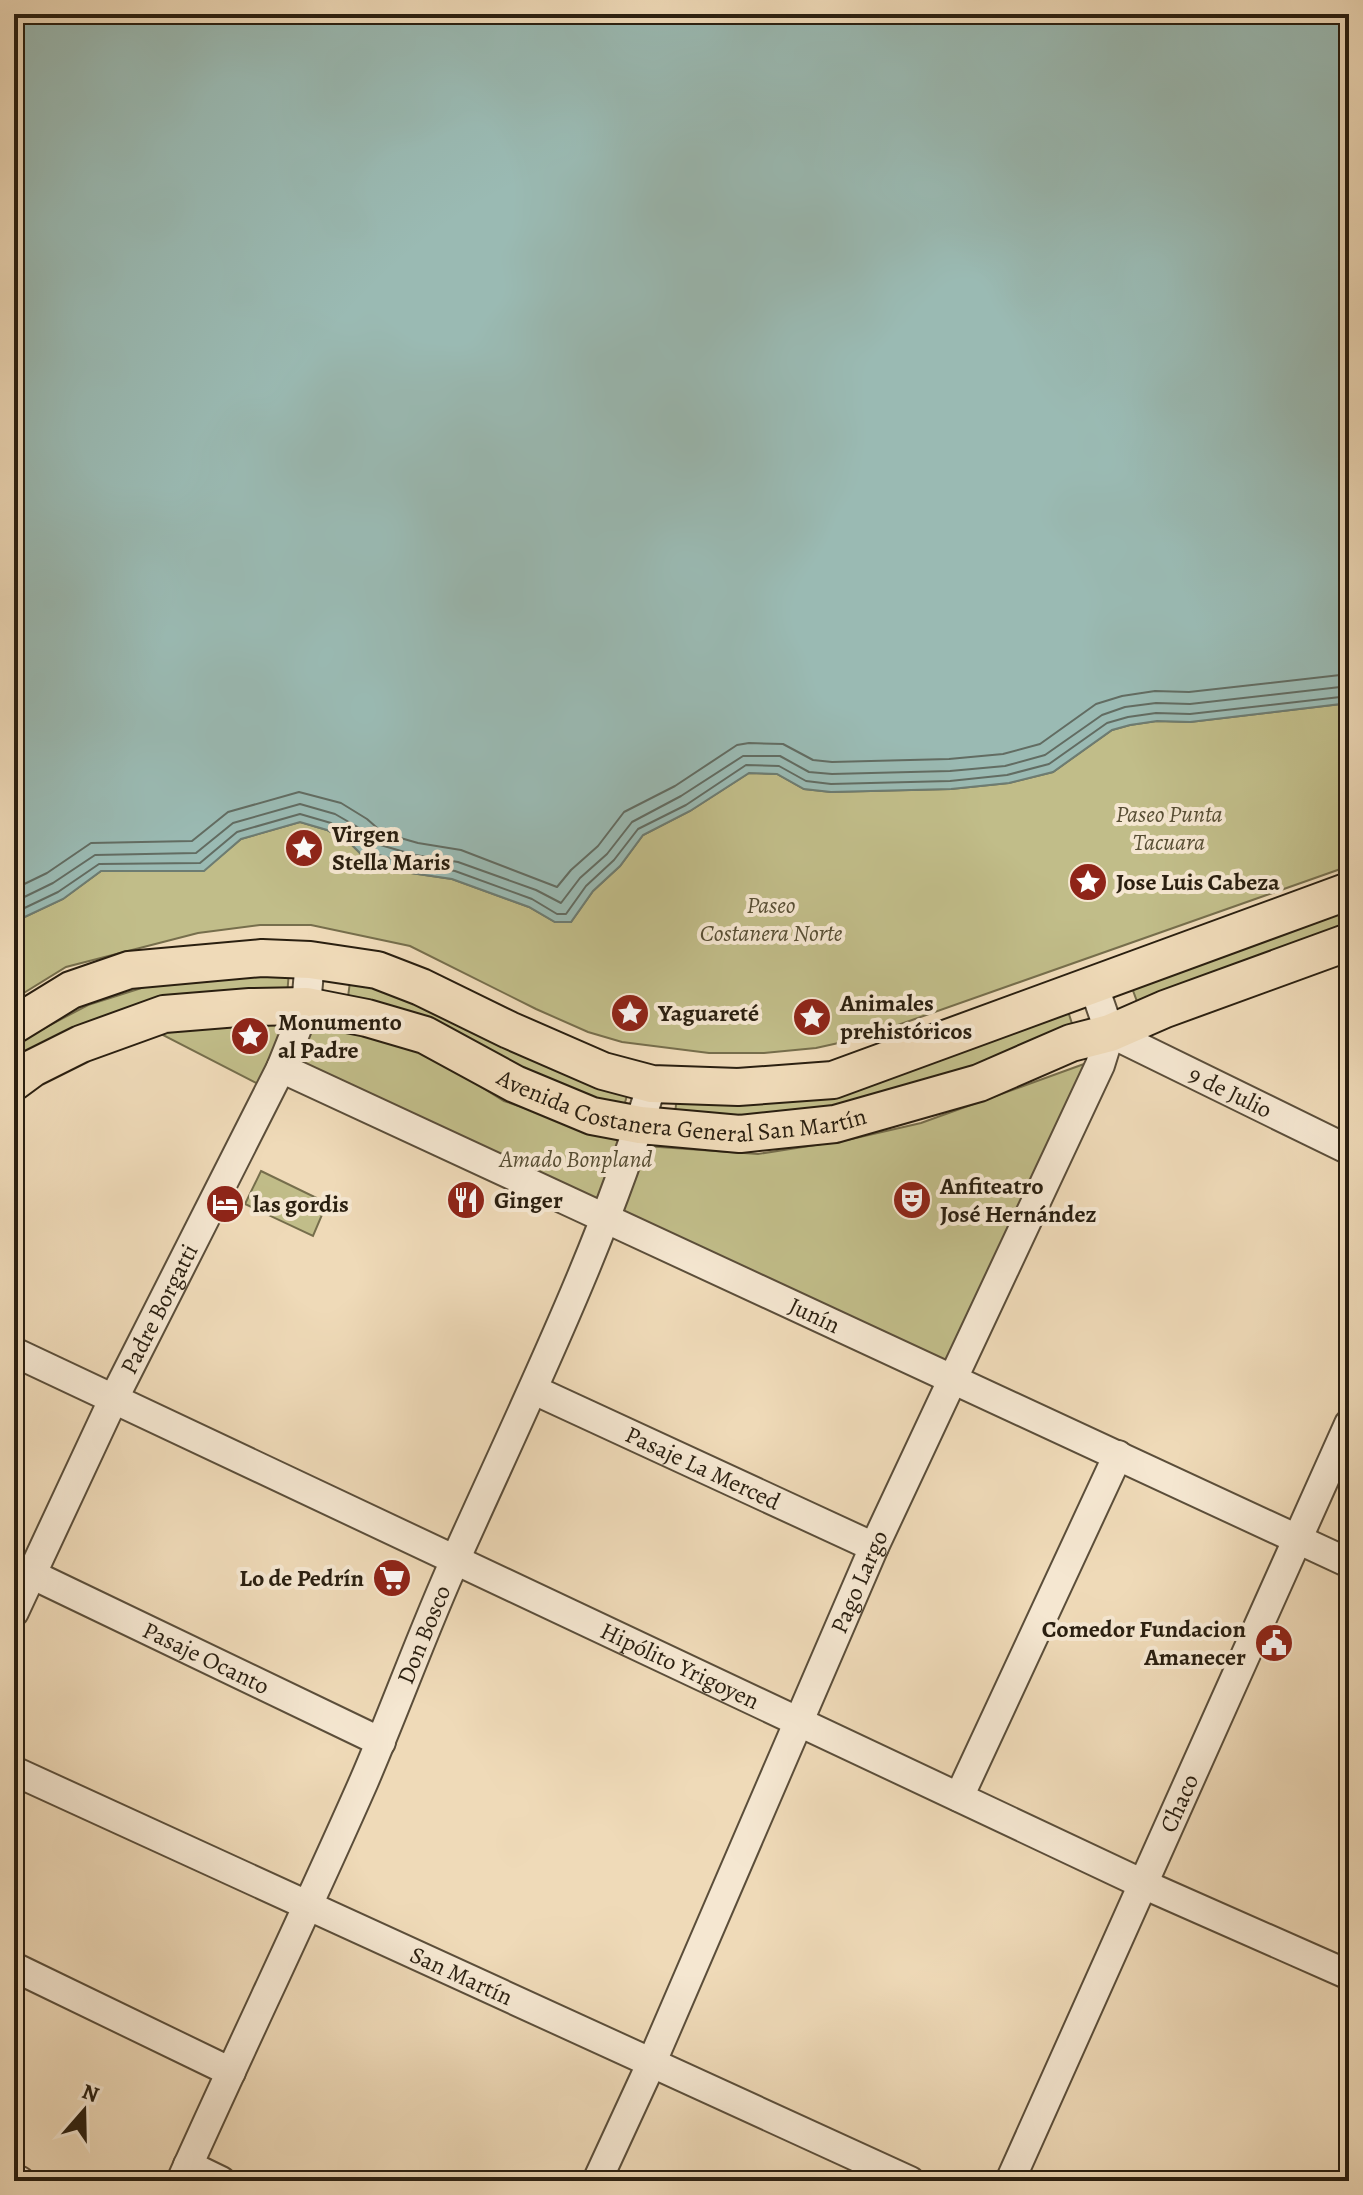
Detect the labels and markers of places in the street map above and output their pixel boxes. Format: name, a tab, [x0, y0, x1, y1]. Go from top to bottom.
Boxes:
place label: Virgen Stella Maris	[331, 818, 450, 878]
place icon: Virgen Stella Maris	[283, 827, 325, 869]
place icon: Jose Luis Cabeza	[1067, 861, 1109, 903]
place label: Jose Luis Cabeza	[1116, 866, 1280, 898]
place label: Animales prehistóricos	[839, 987, 972, 1047]
place icon: Yaguareté	[609, 992, 651, 1034]
place icon: Animales prehistóricos	[791, 996, 833, 1038]
place label: Yaguareté	[657, 997, 759, 1029]
place label: Monumento al Padre	[278, 1006, 402, 1066]
place icon: Monumento al Padre	[229, 1015, 271, 1057]
place label: Anfiteatro José Hernández	[939, 1170, 1097, 1230]
restaurant icon: Ginger	[445, 1179, 487, 1221]
theatre icon: Anfiteatro José Hernández	[891, 1179, 933, 1221]
hotel icon: las gordis	[204, 1183, 246, 1225]
place label: Ginger	[494, 1184, 563, 1216]
place label: las gordis	[253, 1188, 349, 1220]
supermarket icon: Lo de Pedrín	[371, 1557, 413, 1599]
place label: Lo de Pedrín	[239, 1562, 364, 1594]
place label: Comedor Fundacion Amanecer	[1042, 1613, 1247, 1673]
public building icon: Comedor Fundacion Amanecer	[1253, 1622, 1295, 1664]

